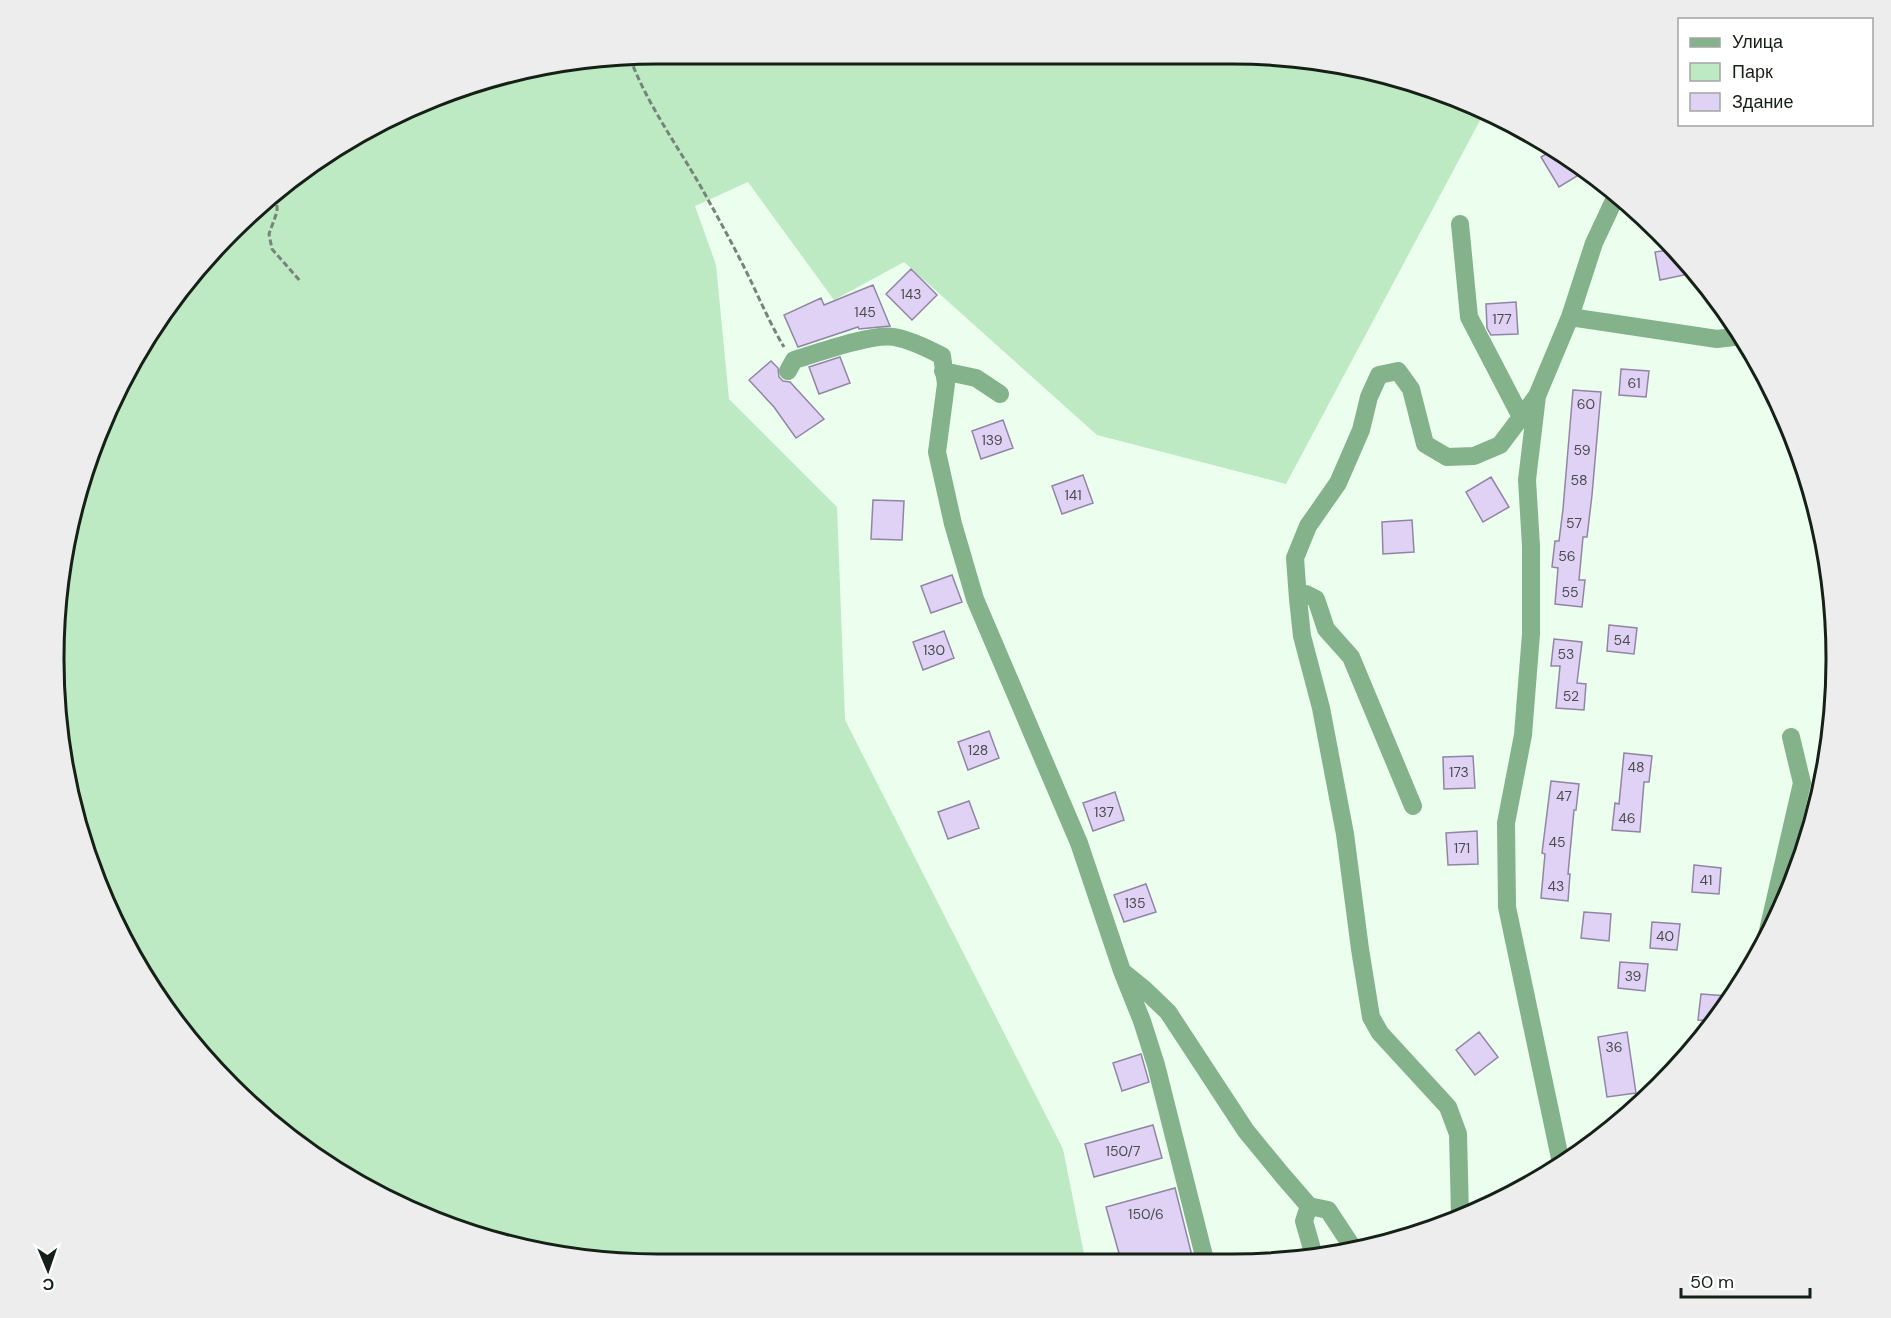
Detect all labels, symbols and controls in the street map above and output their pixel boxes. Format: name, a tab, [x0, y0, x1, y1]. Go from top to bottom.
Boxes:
legend	[1678, 18, 1873, 126]
text: Улица	[1732, 30, 1784, 54]
text: Парк	[1732, 60, 1773, 84]
text: Здание	[1732, 90, 1793, 114]
house number: 143	[900, 285, 922, 303]
house number: 145	[854, 303, 876, 321]
house number: 177	[1492, 310, 1512, 328]
house number: 61	[1627, 374, 1641, 392]
house number: 60	[1577, 395, 1595, 413]
house number: 139	[981, 431, 1003, 449]
house number: 59	[1574, 441, 1591, 459]
house number: 58	[1570, 471, 1588, 489]
house number: 141	[1064, 486, 1082, 504]
house number: 57	[1566, 514, 1582, 532]
house number: 56	[1558, 547, 1576, 565]
house number: 55	[1561, 583, 1579, 601]
house number: 54	[1613, 631, 1631, 649]
house number: 130	[923, 641, 945, 659]
house number: 53	[1558, 645, 1574, 663]
house number: 52	[1563, 687, 1579, 705]
house number: 128	[968, 741, 988, 759]
house number: 48	[1627, 758, 1645, 776]
house number: 173	[1449, 763, 1469, 781]
house number: 47	[1556, 787, 1572, 805]
house number: 137	[1094, 803, 1114, 821]
house number: 46	[1618, 809, 1636, 827]
house number: 45	[1548, 833, 1566, 851]
house number: 171	[1454, 839, 1470, 857]
house number: 41	[1700, 871, 1712, 889]
house number: 43	[1548, 877, 1564, 895]
house number: 135	[1124, 894, 1146, 912]
house number: 40	[1656, 927, 1674, 945]
house number: 39	[1625, 967, 1642, 985]
house number: 36	[1605, 1038, 1623, 1056]
house number: 150/7	[1106, 1142, 1140, 1160]
house number: 150/6	[1128, 1205, 1164, 1223]
north arrow	[18, 1240, 78, 1300]
scale bar	[1681, 1261, 1810, 1299]
text: 50 m	[1690, 1270, 1734, 1294]
text: С	[42, 1274, 55, 1295]

